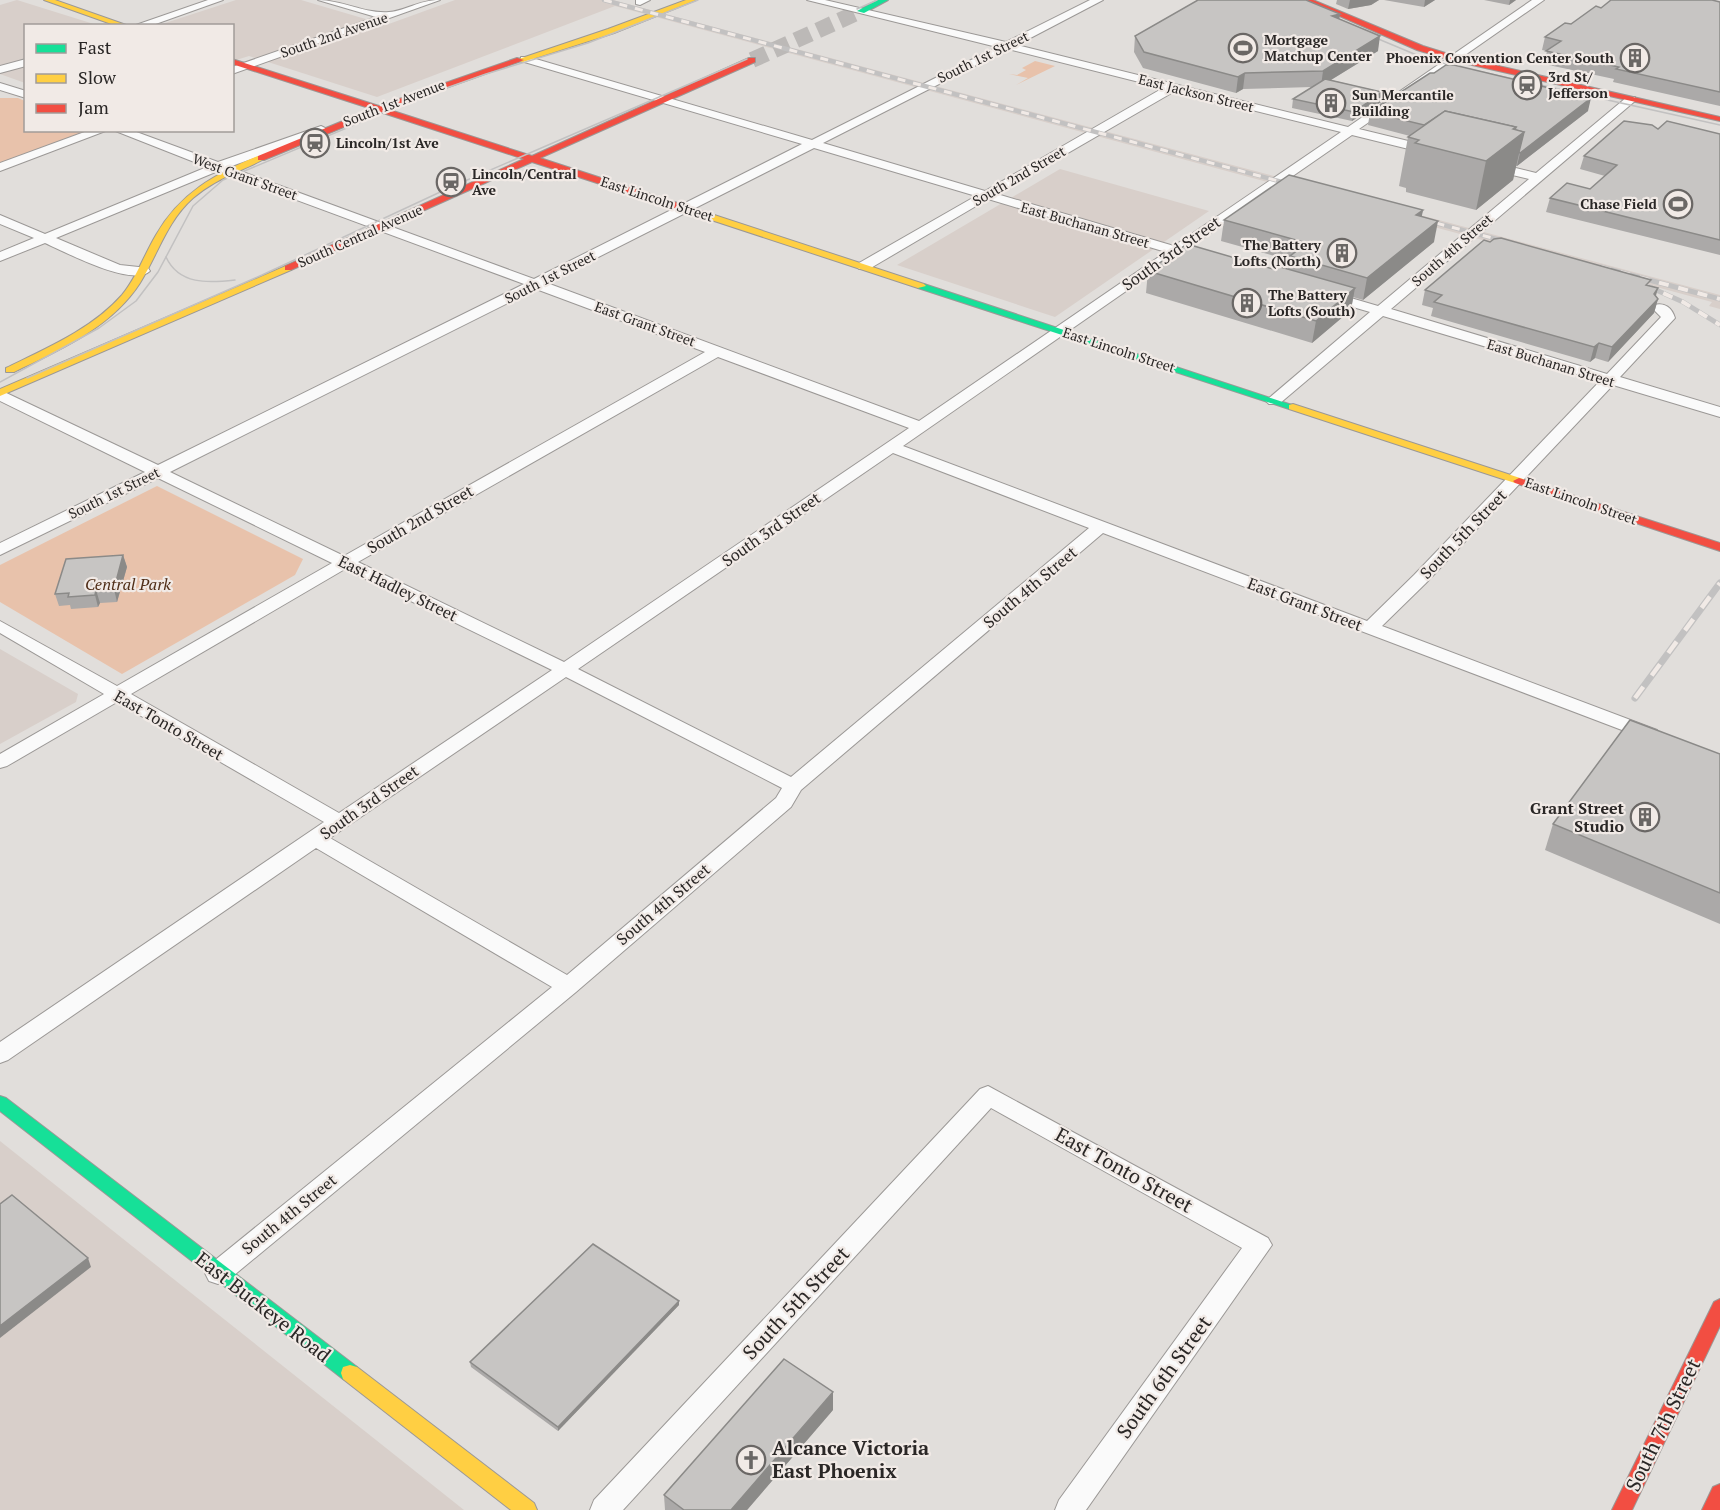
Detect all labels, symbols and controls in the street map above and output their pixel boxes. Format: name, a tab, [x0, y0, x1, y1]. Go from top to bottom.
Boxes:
street label: South 2nd Avenue	[277, 7, 390, 62]
legend	[24, 24, 234, 132]
street label: South 1st Street	[934, 26, 1032, 87]
place label: Mortgage Matchup Center	[1264, 30, 1372, 65]
sports icon: Mortgage Matchup Center	[1227, 32, 1259, 64]
text: Fast	[78, 35, 112, 59]
building icon: Phoenix Convention Center South	[1619, 42, 1651, 74]
place label: Phoenix Convention Center South	[1386, 48, 1614, 67]
text: Slow	[78, 65, 117, 89]
place label: 3rd St/ Jefferson	[1548, 67, 1608, 102]
street label: East Jackson Street	[1136, 69, 1257, 116]
station icon: 3rd St/ Jefferson	[1511, 69, 1543, 101]
street label: South 1st Avenue	[340, 74, 448, 131]
place label: Sun Mercantile Building	[1352, 85, 1454, 120]
building icon: Sun Mercantile Building	[1315, 87, 1347, 119]
text: Jam	[78, 95, 109, 119]
station icon: Lincoln/1st Ave	[299, 127, 331, 159]
place label: Lincoln/1st Ave	[336, 133, 439, 152]
street label: South 2nd Street	[969, 141, 1069, 210]
street label: West Grant Street	[190, 149, 301, 205]
place label: Lincoln/Central Ave	[472, 164, 577, 199]
station icon: Lincoln/Central Ave	[435, 166, 467, 198]
street label: East Lincoln Street	[598, 171, 717, 226]
sports icon: Chase Field	[1662, 188, 1694, 220]
place label: Chase Field	[1580, 194, 1658, 213]
street label: East Buchanan Street	[1019, 197, 1152, 252]
street label: South Central Avenue	[294, 199, 425, 272]
street label: South 4th Street	[1407, 209, 1497, 290]
street label: South 3rd Street	[1117, 211, 1225, 295]
place label: The Battery Lofts (North)	[1234, 235, 1322, 270]
building icon: The Battery Lofts (North)	[1326, 237, 1358, 269]
street label: South 1st Street	[501, 245, 599, 308]
place label: The Battery Lofts (South)	[1268, 285, 1355, 320]
building icon: The Battery Lofts (South)	[1231, 287, 1263, 319]
street label: East Grant Street	[592, 296, 699, 351]
street label: East Lincoln Street	[1060, 322, 1179, 377]
street label: East Buchanan Street	[1485, 334, 1618, 391]
street label: South 1st Street	[65, 462, 163, 523]
street label: East Lincoln Street	[1523, 472, 1641, 529]
street label: South 2nd Street	[363, 480, 477, 558]
street label: South 5th Street	[1415, 485, 1511, 583]
street label: South 3rd Street	[717, 487, 825, 571]
street label: South 4th Street	[978, 541, 1082, 633]
street label: East Hadley Street	[335, 550, 461, 626]
street label: East Grant Street	[1244, 572, 1366, 636]
park label: Central Park	[85, 573, 171, 595]
street label: East Tonto Street	[110, 685, 228, 765]
street label: South 3rd Street	[315, 760, 423, 844]
place label: Grant Street Studio	[1530, 797, 1625, 837]
building icon: Grant Street Studio	[1629, 801, 1661, 833]
street label: South 4th Street	[611, 858, 715, 950]
street label: East Tonto Street	[1051, 1121, 1198, 1219]
street label: South 4th Street	[237, 1169, 341, 1259]
street label: South 5th Street	[736, 1240, 855, 1365]
street label: East Buckeye Road	[190, 1245, 337, 1368]
street label: South 6th Street	[1110, 1310, 1218, 1443]
street label: South 7th Street	[1619, 1353, 1707, 1496]
place label: Alcance Victoria East Phoenix	[772, 1434, 929, 1484]
church icon: Alcance Victoria East Phoenix	[735, 1444, 767, 1476]

